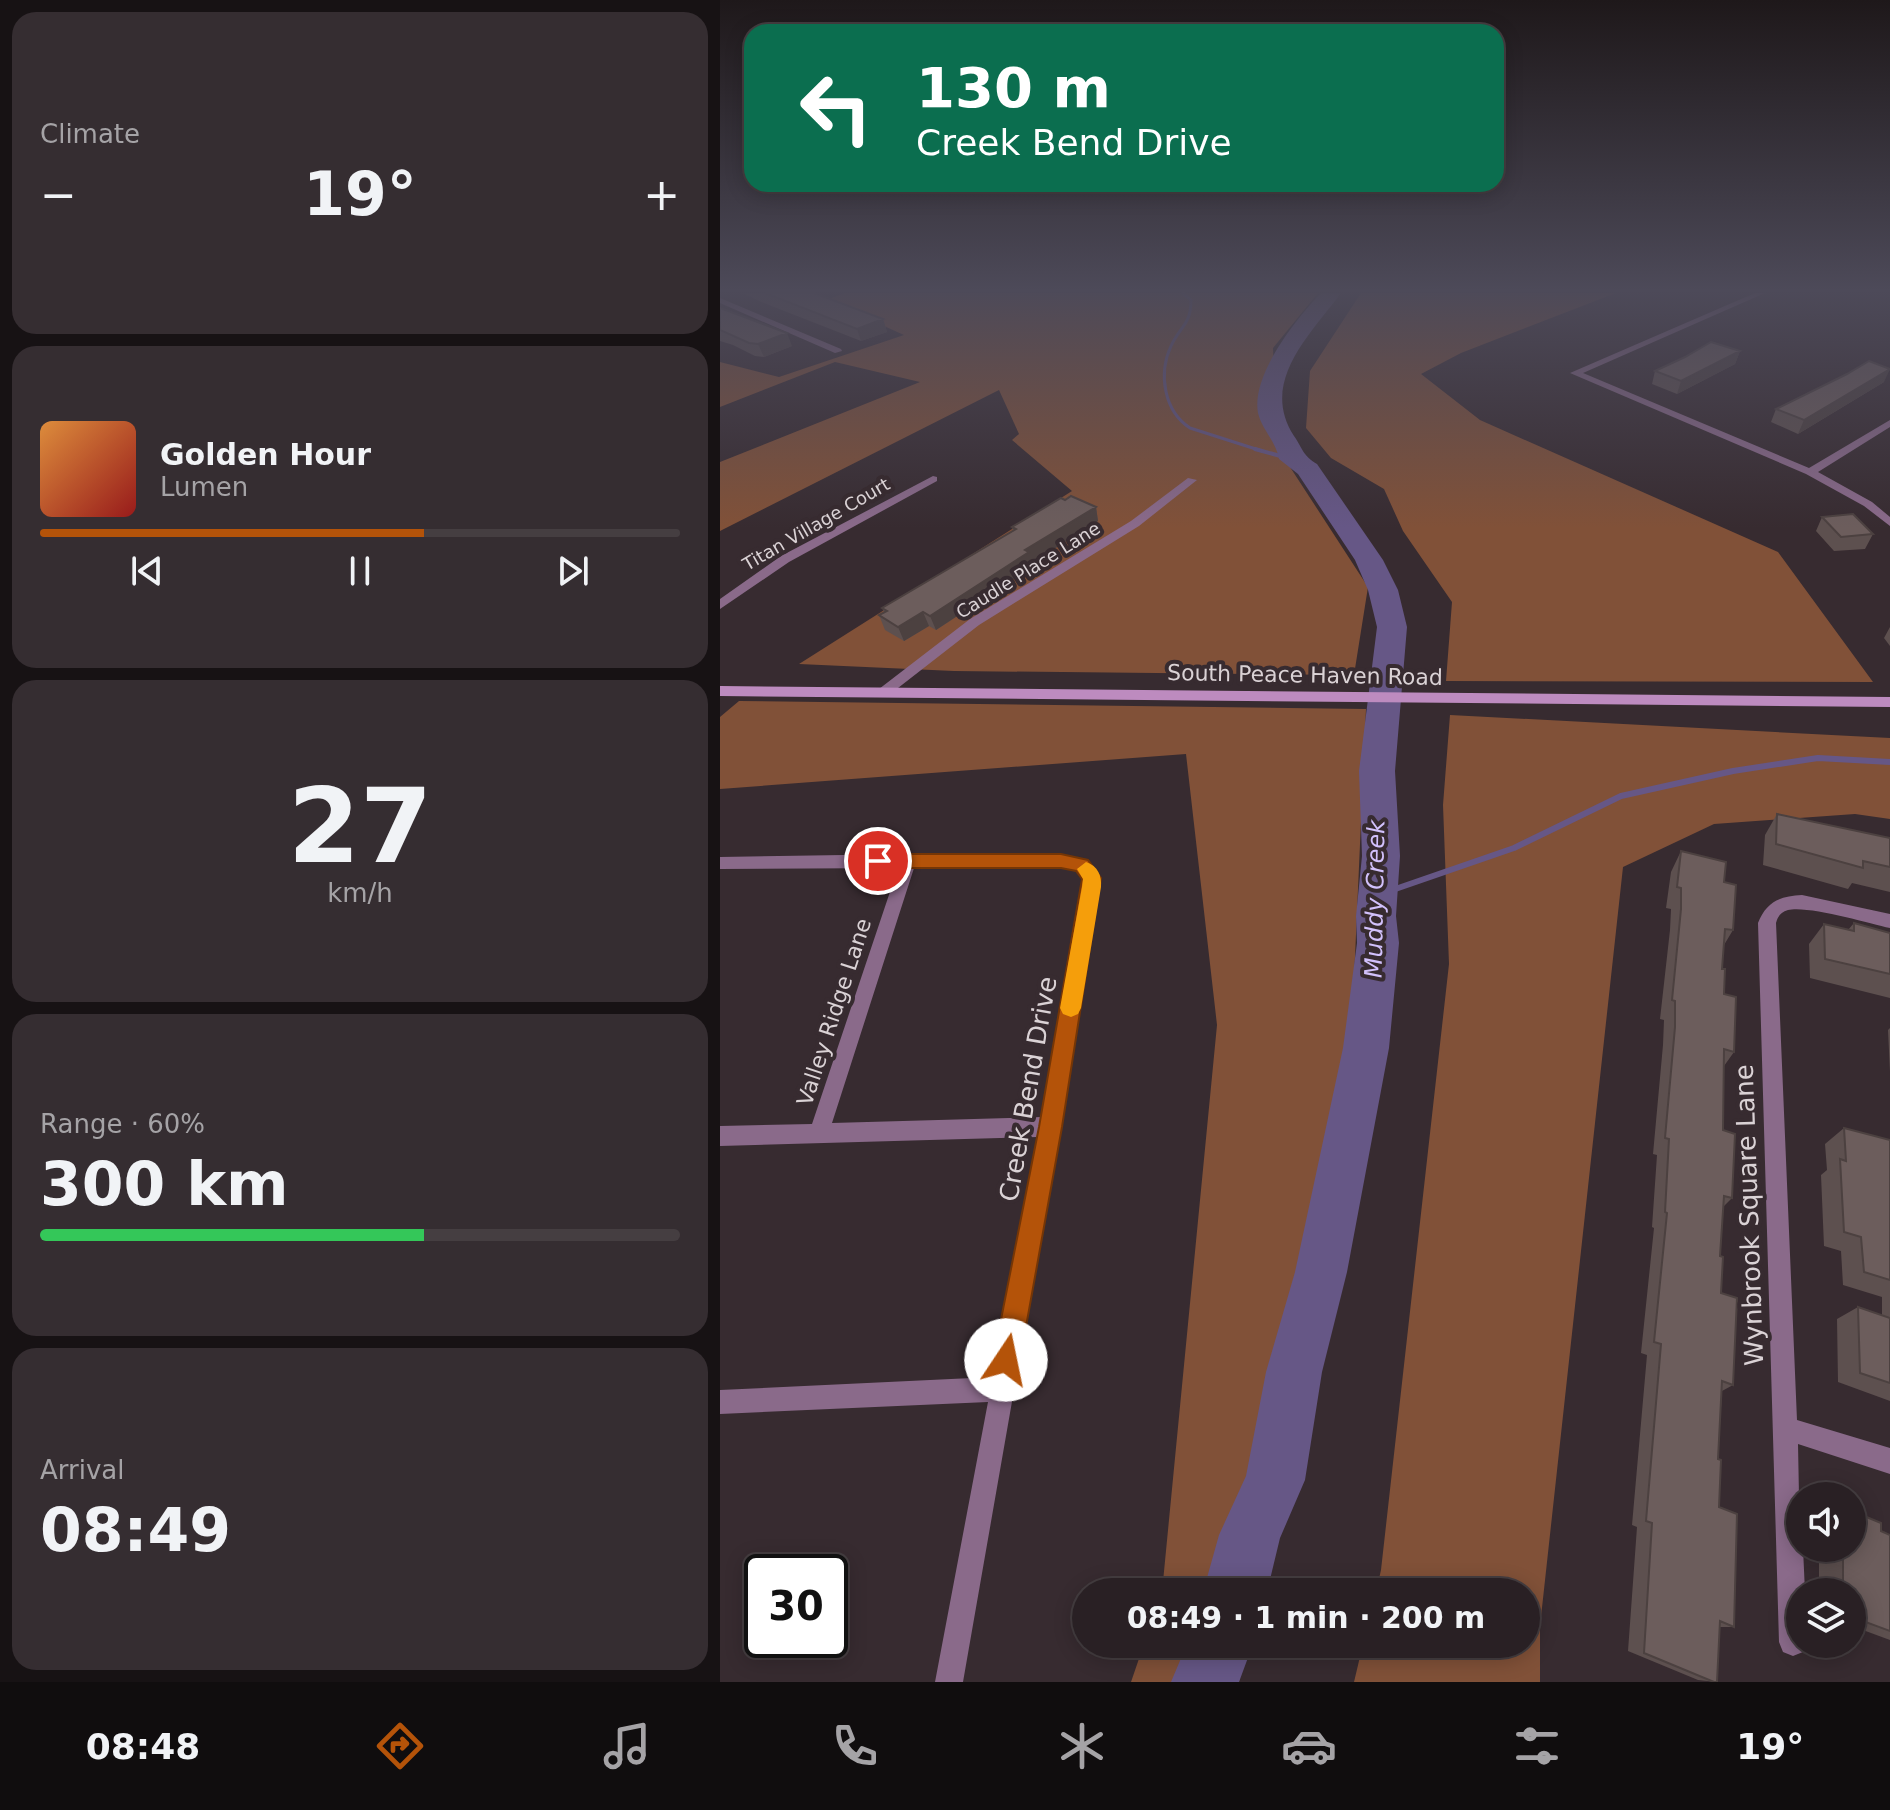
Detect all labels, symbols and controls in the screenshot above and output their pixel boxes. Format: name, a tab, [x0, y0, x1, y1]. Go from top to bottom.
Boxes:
text: 130 m	[916, 55, 1111, 120]
icon: left	[784, 56, 888, 160]
text: Climate	[40, 119, 140, 149]
text: Creek Bend Drive	[916, 122, 1232, 163]
text: 19°	[303, 159, 417, 229]
text: −	[40, 169, 77, 220]
text: +	[643, 169, 680, 220]
text: Golden Hour	[160, 437, 371, 472]
text: Lumen	[160, 472, 248, 502]
street label: Titan Village Court	[738, 473, 893, 575]
street label: Caudle Place Lane	[952, 517, 1104, 623]
icon: previous	[125, 549, 169, 593]
icon: pause	[338, 549, 382, 593]
icon: next	[551, 549, 595, 593]
street label: South Peace Haven Road	[1167, 660, 1443, 690]
text: 27	[288, 765, 432, 887]
water label: Muddy Creek	[1360, 819, 1390, 978]
pin	[844, 827, 912, 895]
icon: arrive	[856, 839, 900, 883]
text: km/h	[327, 878, 393, 908]
street label: Valley Ridge Lane	[792, 915, 876, 1109]
street label: Creek Bend Drive	[993, 974, 1063, 1204]
street label: Wynbrook Square Lane	[1729, 1064, 1769, 1366]
text: Range · 60%	[40, 1109, 205, 1139]
text: 300 km	[40, 1149, 289, 1219]
position arrow	[964, 1318, 1048, 1402]
text: Arrival	[40, 1455, 124, 1485]
map controls	[1786, 1482, 1866, 1658]
button: sound	[1786, 1482, 1866, 1562]
text: 08:49	[40, 1495, 231, 1565]
speed limit sign: 30	[744, 1554, 848, 1658]
button: layers	[1786, 1578, 1866, 1658]
text: 08:49 · 1 min · 200 m	[1127, 1600, 1485, 1635]
icon: directions	[372, 1718, 428, 1774]
icon: music	[599, 1718, 655, 1774]
icon: phone	[827, 1718, 883, 1774]
icon: climate	[1054, 1718, 1110, 1774]
icon: car	[1281, 1718, 1337, 1774]
icon: filters	[1509, 1718, 1565, 1774]
text: 08:48	[86, 1726, 200, 1767]
text: 19°	[1736, 1726, 1804, 1767]

